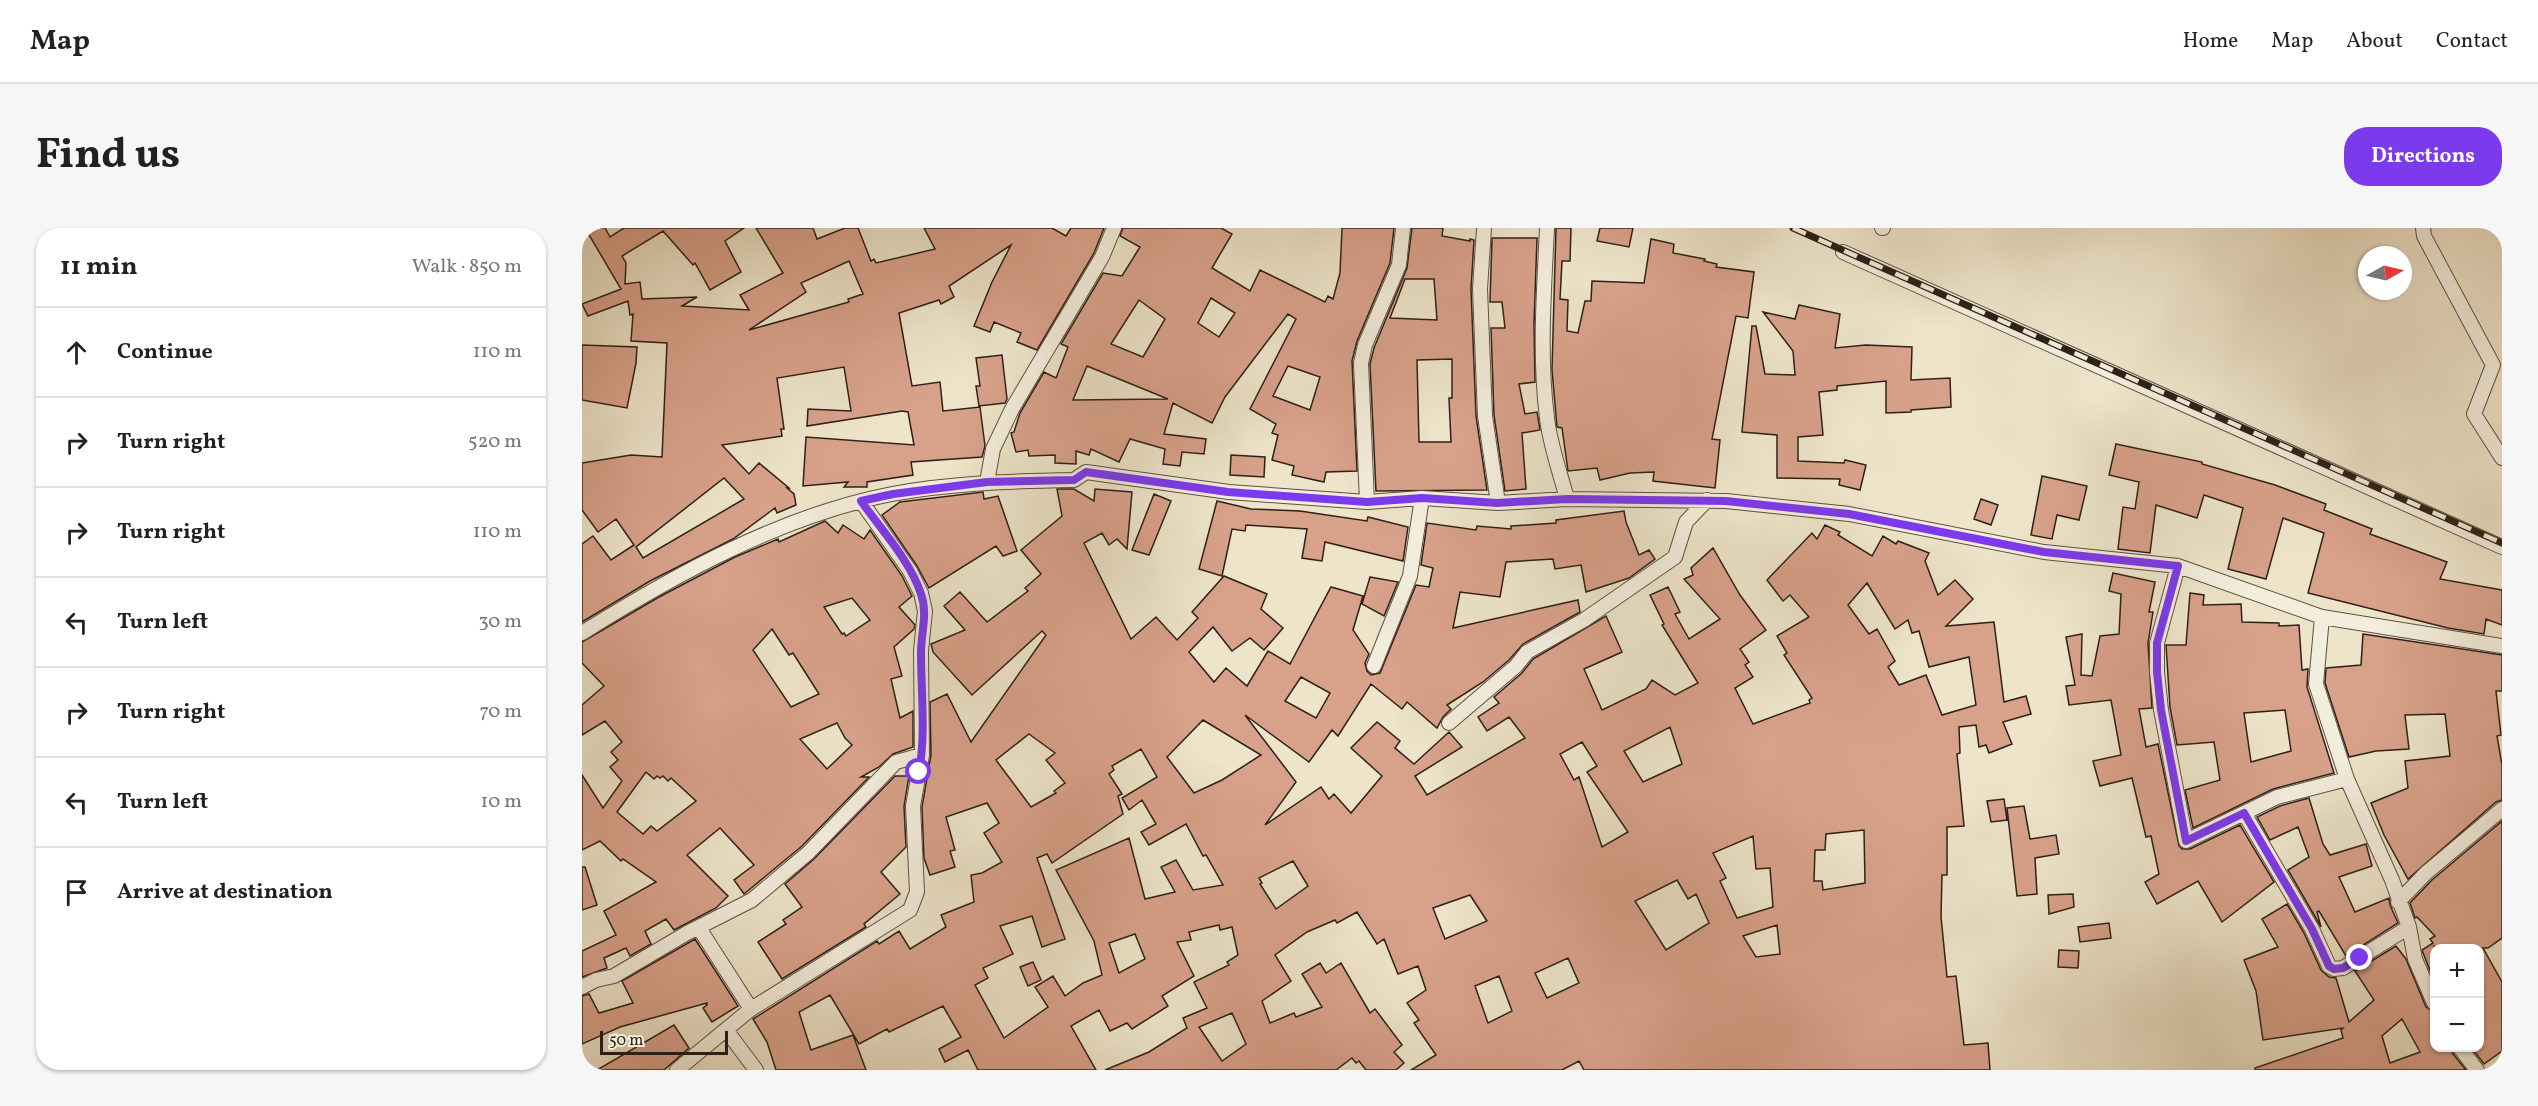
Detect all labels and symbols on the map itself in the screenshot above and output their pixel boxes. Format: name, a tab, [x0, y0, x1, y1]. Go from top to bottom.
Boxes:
north arrow	[2358, 246, 2412, 300]
route start	[905, 758, 931, 784]
route end	[2346, 944, 2372, 970]
scale bar	[600, 1028, 728, 1056]

